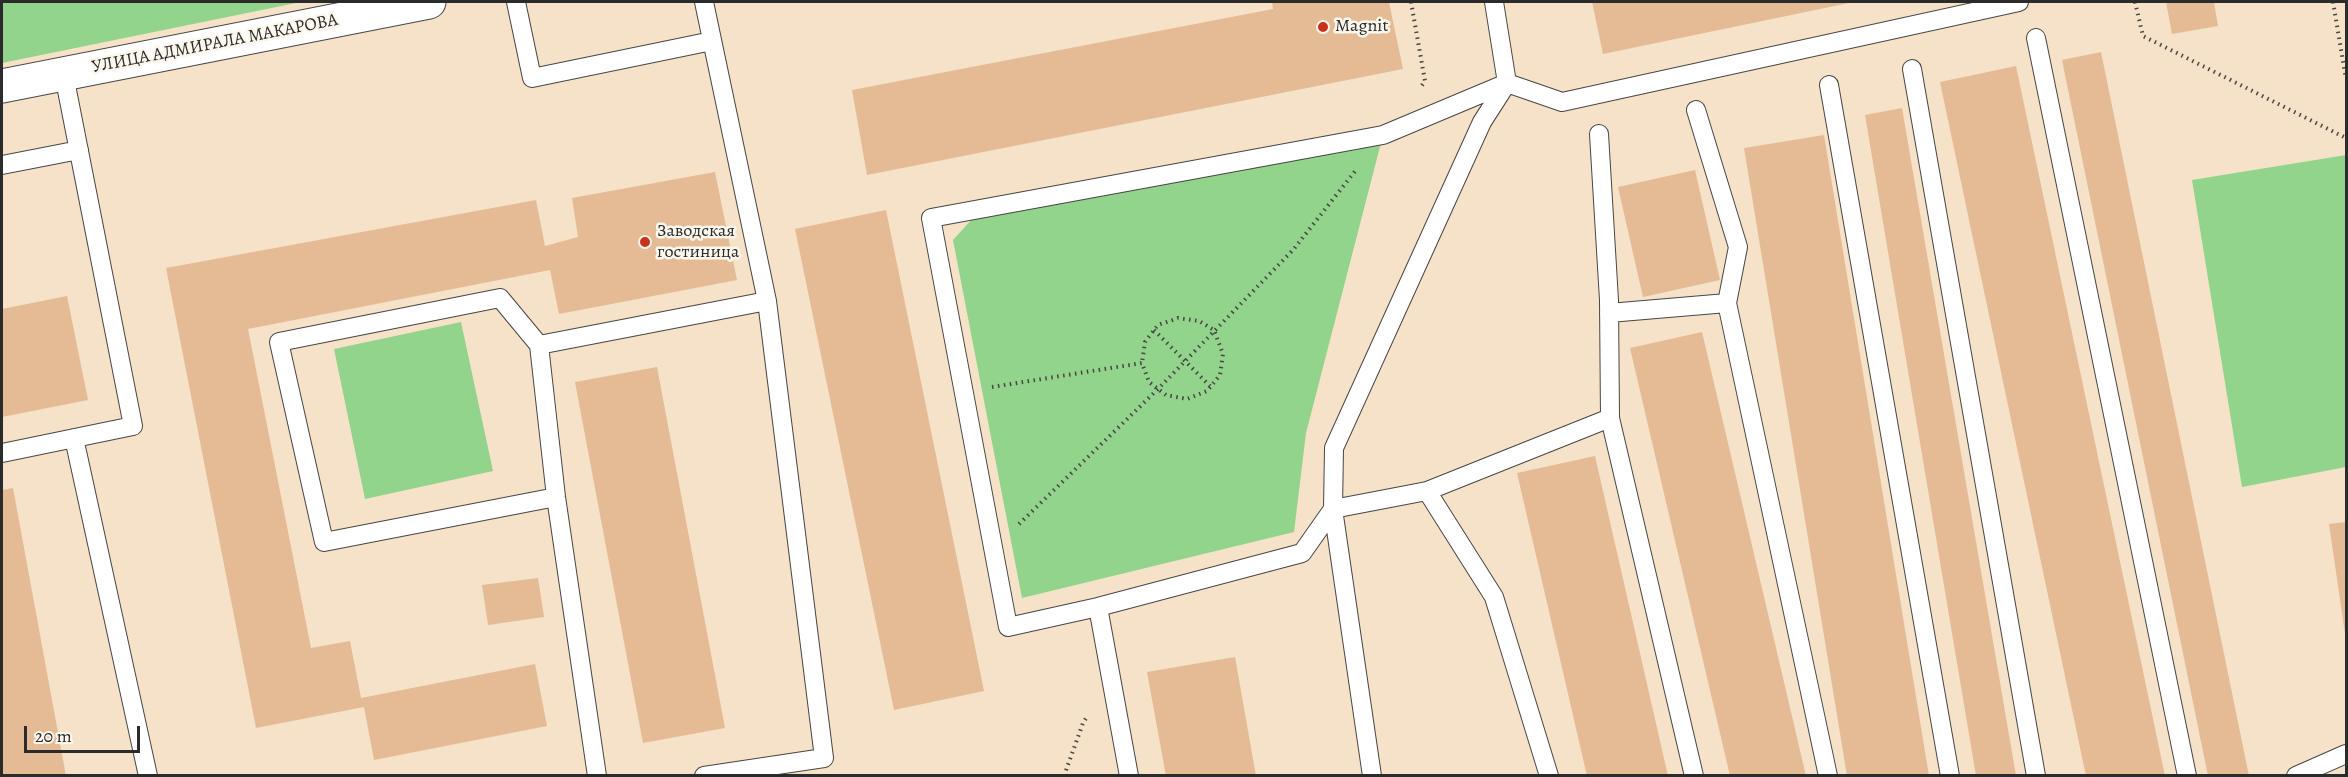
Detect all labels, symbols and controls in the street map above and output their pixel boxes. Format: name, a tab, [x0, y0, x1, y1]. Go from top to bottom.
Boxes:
street label: УЛИЦА АДМИРАЛА МАКАРОВА	[90, 10, 340, 78]
place label: Magnit	[1335, 16, 1388, 38]
marker: Magnit	[1316, 20, 1330, 34]
place label: Заводская гостиница	[657, 221, 739, 264]
marker: Заводская гостиница	[638, 235, 652, 249]
scale bar	[27, 714, 142, 752]
text: 20 m	[35, 724, 72, 748]

